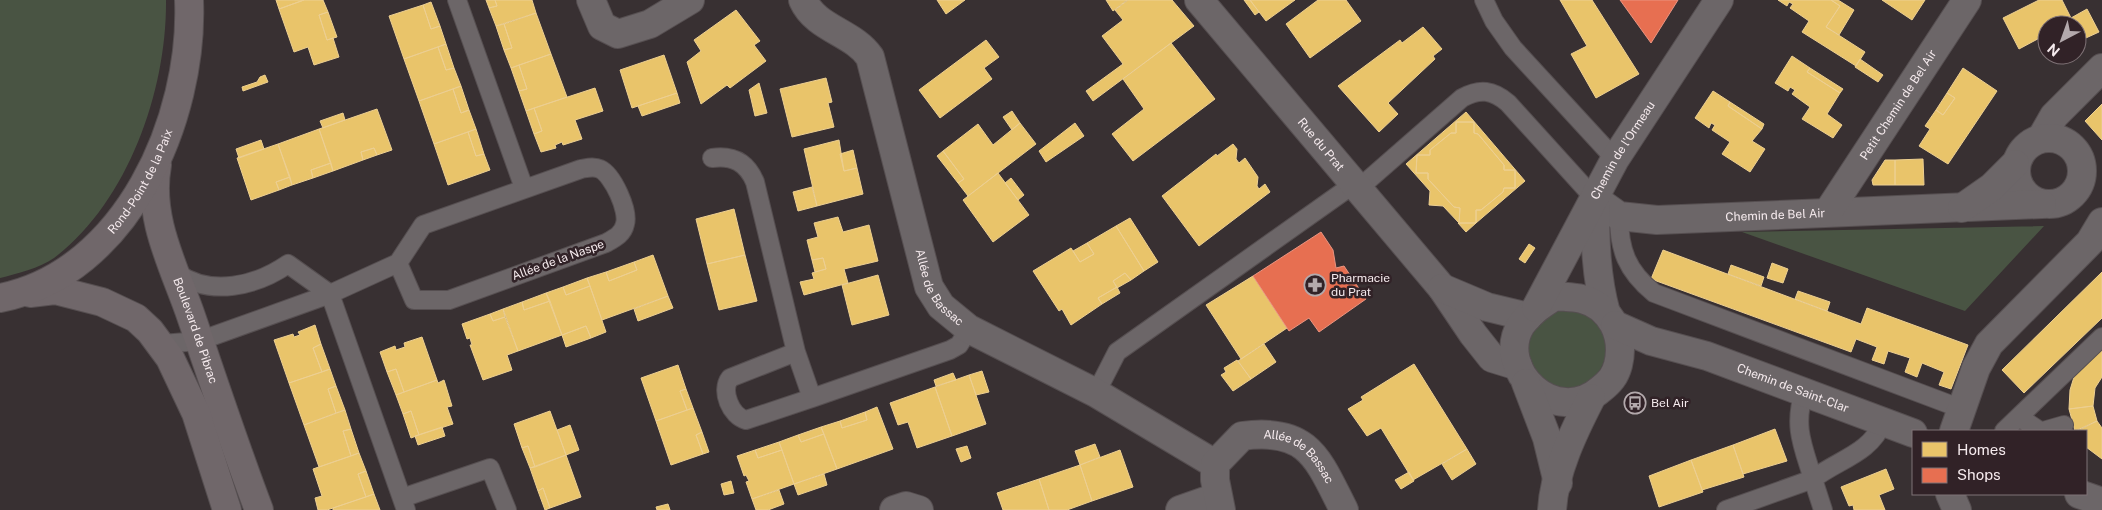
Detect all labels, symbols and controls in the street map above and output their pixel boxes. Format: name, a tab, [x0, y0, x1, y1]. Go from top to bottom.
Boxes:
north arrow	[2037, 15, 2087, 65]
text: N	[2044, 40, 2063, 59]
street label: Petit Chemin de Bel Air	[1857, 47, 1940, 163]
street label: Chemin de l'Ormeau	[1588, 99, 1658, 202]
street label: Rue du Prat	[1295, 115, 1347, 174]
street label: Rond-Point de la Paix	[105, 127, 175, 237]
street label: Chemin de Bel Air	[1725, 206, 1826, 224]
street label: Allée de la Naspe	[510, 237, 606, 283]
street label: Allée de Bassac	[913, 248, 966, 329]
place label: Pharmacie du Prat	[1331, 271, 1390, 299]
pharmacy icon: Pharmacie du Prat	[1303, 273, 1327, 297]
street label: Boulevard de Pibrac	[170, 275, 220, 385]
street label: Chemin de Saint-Clar	[1735, 361, 1851, 415]
bus stop icon: Bel Air	[1623, 391, 1647, 415]
place label: Bel Air	[1651, 396, 1689, 410]
street label: Allée de Bassac	[1263, 427, 1336, 486]
legend	[1912, 430, 2087, 495]
text: Homes	[1957, 441, 2006, 458]
text: Shops	[1957, 466, 2001, 483]

